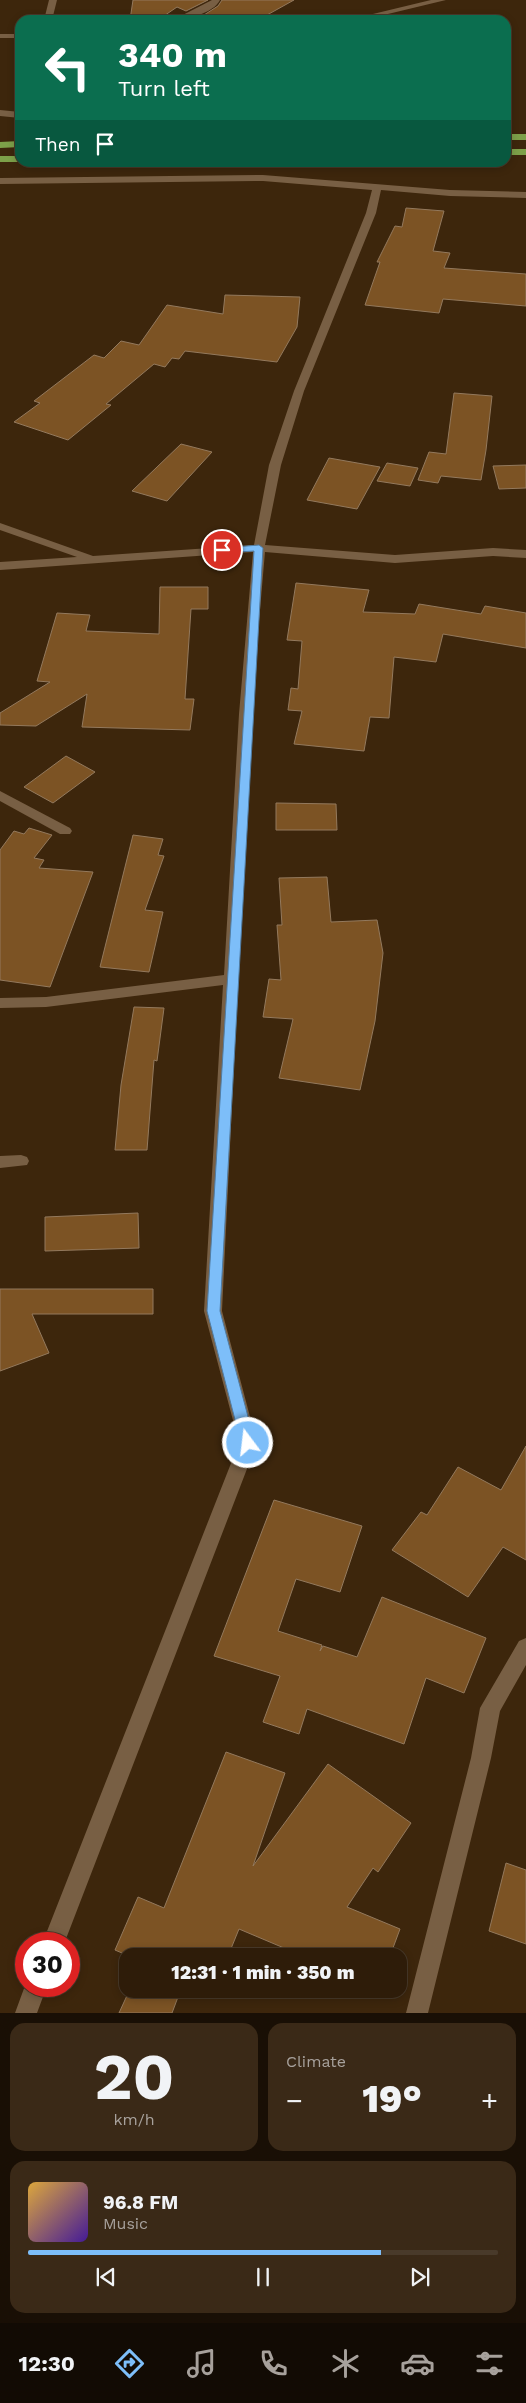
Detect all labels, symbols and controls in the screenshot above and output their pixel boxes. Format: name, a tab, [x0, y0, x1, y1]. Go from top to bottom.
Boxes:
text: 340 m	[118, 34, 227, 76]
icon: left	[35, 35, 100, 100]
text: Turn left	[118, 76, 210, 101]
icon: arrive	[91, 130, 119, 158]
text: Then	[35, 133, 81, 156]
pin	[201, 529, 243, 571]
icon: arrive	[208, 536, 236, 564]
position arrow	[221, 1416, 273, 1468]
speed limit sign: 30	[15, 1932, 80, 1997]
text: 12:31 · 1 min · 350 m	[171, 1961, 355, 1984]
text: 20	[94, 2039, 174, 2115]
text: Climate	[286, 2052, 346, 2071]
text: 19°	[362, 2077, 422, 2121]
text: −	[286, 2084, 303, 2117]
text: +	[481, 2084, 498, 2117]
text: km/h	[113, 2110, 155, 2129]
text: 96.8 FM	[103, 2191, 178, 2214]
text: Music	[103, 2214, 148, 2233]
icon: previous	[92, 2263, 120, 2291]
icon: pause	[249, 2263, 277, 2291]
icon: next	[406, 2263, 434, 2291]
icon: directions	[112, 2346, 147, 2381]
icon: music	[184, 2346, 219, 2381]
icon: phone	[256, 2346, 291, 2381]
icon: climate	[328, 2346, 363, 2381]
icon: car	[400, 2346, 435, 2381]
icon: filters	[472, 2346, 507, 2381]
text: 12:30	[19, 2351, 75, 2376]

